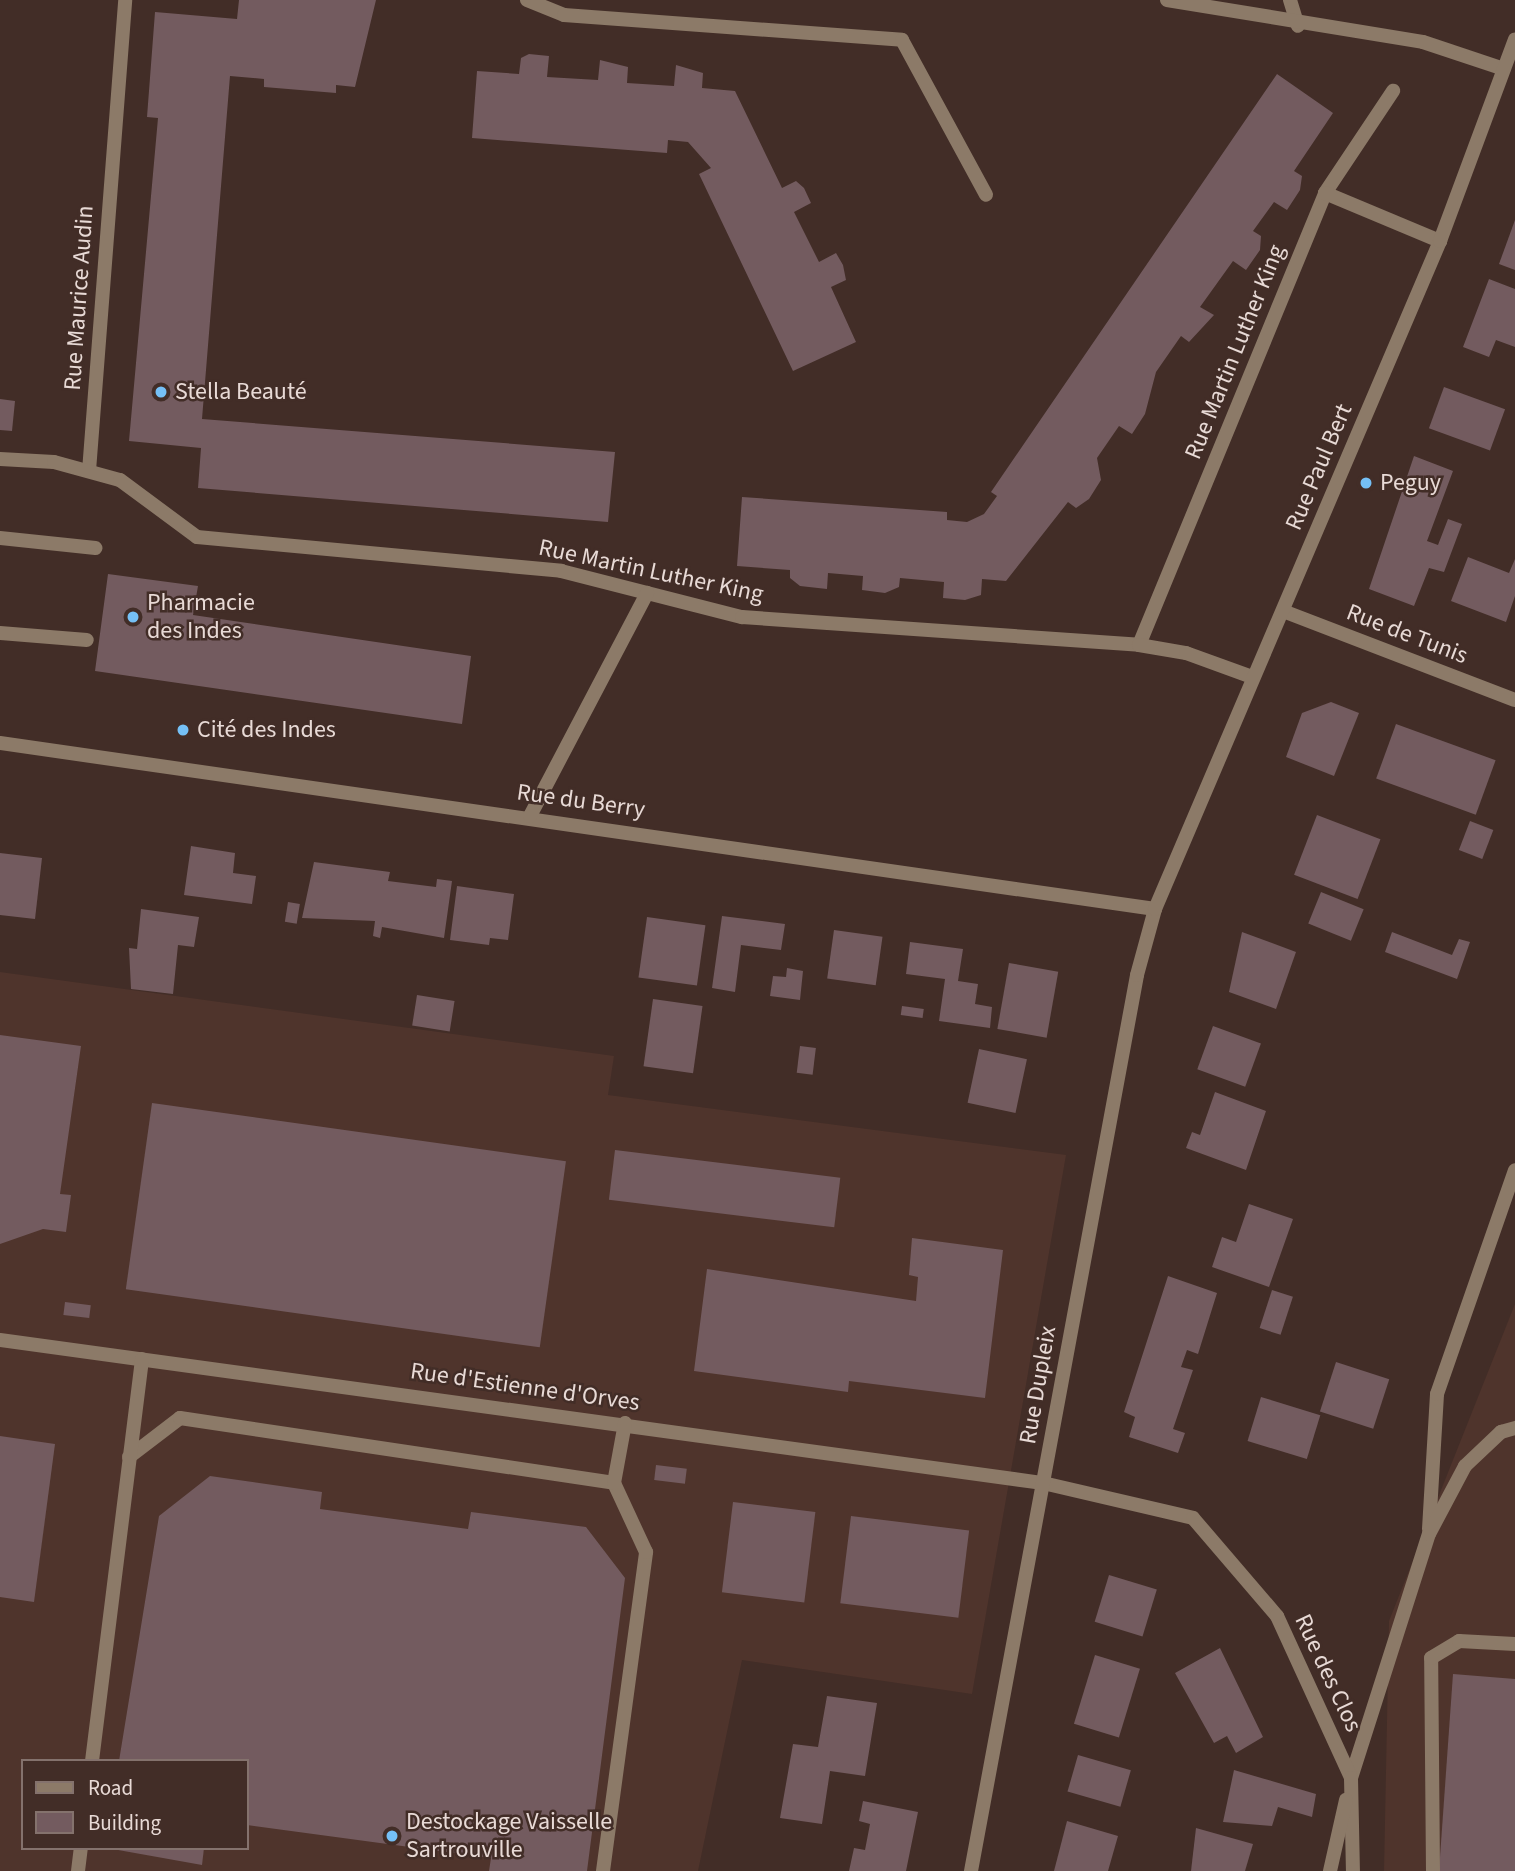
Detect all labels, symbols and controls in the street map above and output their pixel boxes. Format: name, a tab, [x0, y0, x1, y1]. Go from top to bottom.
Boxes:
street label: Rue Maurice Audin	[58, 204, 100, 392]
street label: Rue Martin Luther King	[1179, 240, 1291, 464]
place label: Stella Beauté	[175, 378, 307, 406]
marker: Stella Beauté	[153, 384, 169, 400]
street label: Rue Paul Bert	[1279, 399, 1359, 535]
place label: Peguy	[1380, 469, 1441, 497]
marker: Peguy	[1358, 475, 1374, 491]
street label: Rue Martin Luther King	[536, 533, 766, 609]
place label: Pharmacie des Indes	[147, 589, 255, 645]
street label: Rue de Tunis	[1342, 598, 1472, 670]
marker: Pharmacie des Indes	[125, 609, 141, 625]
place label: Cité des Indes	[197, 716, 336, 744]
marker: Cité des Indes	[175, 722, 191, 738]
street label: Rue du Berry	[515, 778, 647, 824]
street label: Rue Dupleix	[1013, 1324, 1063, 1446]
street label: Rue d'Estienne d'Orves	[409, 1357, 641, 1417]
street label: Rue des Clos	[1288, 1610, 1368, 1736]
legend	[21, 1759, 248, 1850]
text: Road	[88, 1773, 133, 1803]
text: Building	[88, 1808, 161, 1838]
place label: Destockage Vaisselle Sartrouville	[406, 1808, 612, 1864]
marker: Destockage Vaisselle Sartrouville	[384, 1828, 400, 1844]

